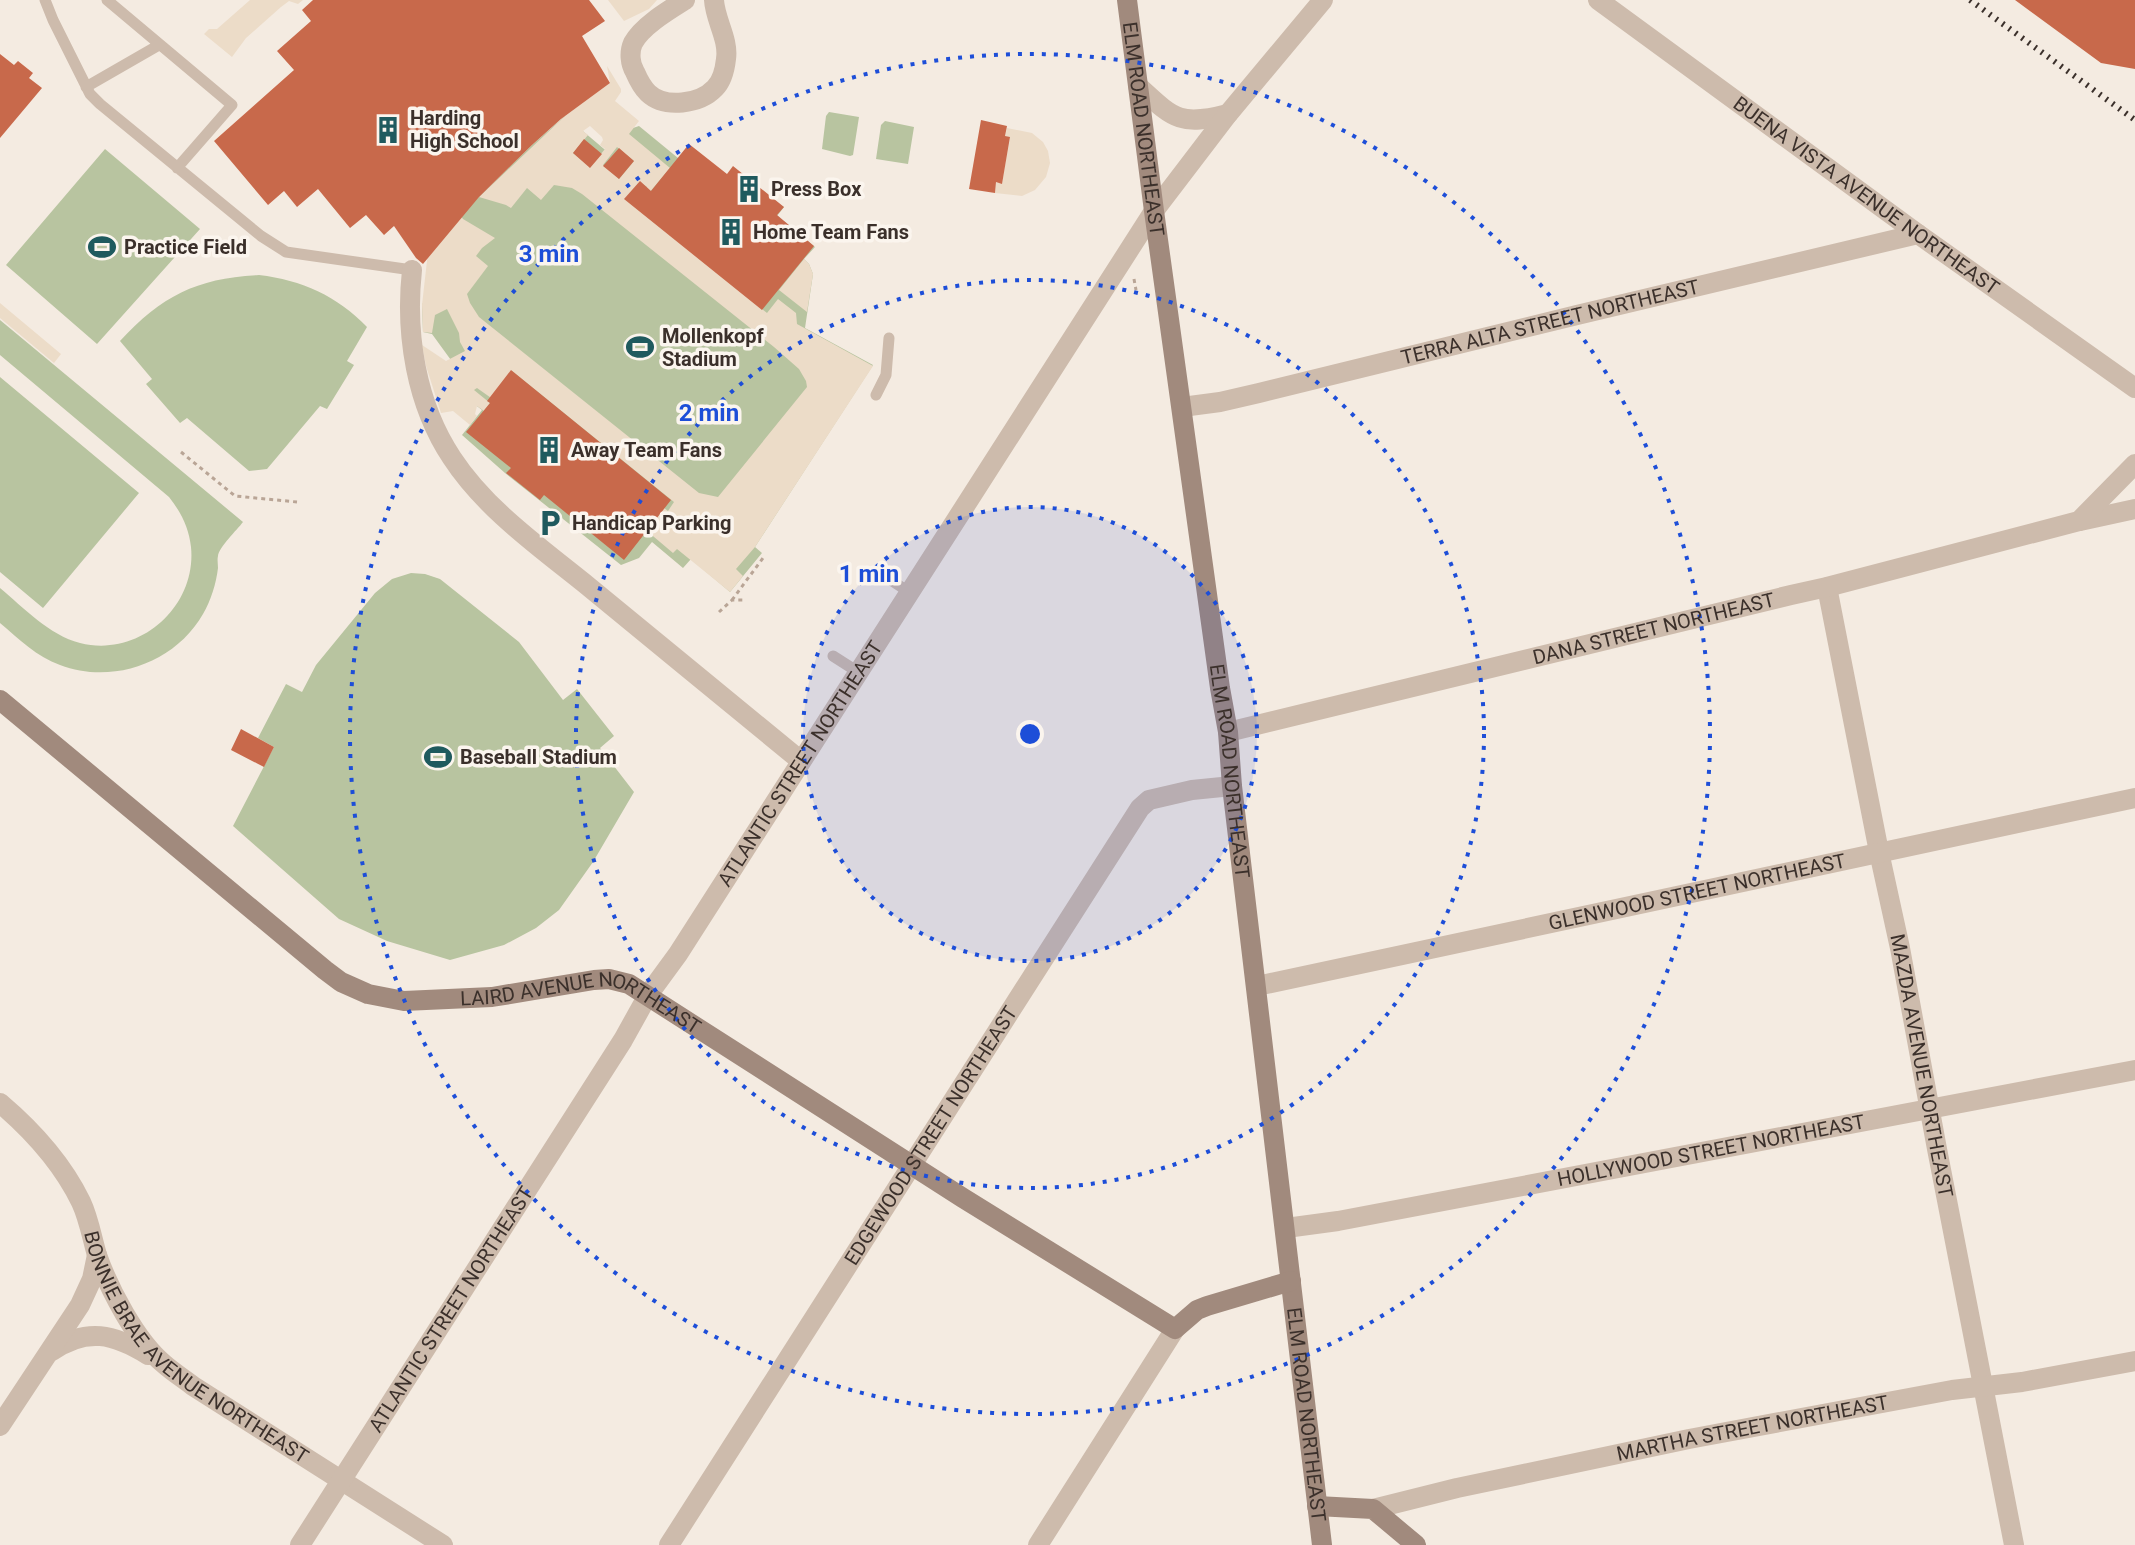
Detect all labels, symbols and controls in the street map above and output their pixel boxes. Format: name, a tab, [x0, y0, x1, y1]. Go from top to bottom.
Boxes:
street label: ELM ROAD NORTHEAST	[1118, 20, 1169, 238]
street label: BUENA VISTA AVENUE NORTHEAST	[1729, 91, 2004, 300]
place label: Harding High School	[410, 106, 519, 153]
building icon: Harding High School	[373, 115, 403, 145]
building icon: Press Box	[734, 174, 764, 204]
place label: Press Box	[771, 177, 862, 201]
building icon: Home Team Fans	[716, 217, 746, 247]
place label: Home Team Fans	[753, 220, 909, 244]
sports icon: Practice Field	[87, 232, 117, 262]
place label: Practice Field	[124, 235, 247, 259]
text: 3 min	[519, 240, 579, 268]
street label: TERRA ALTA STREET NORTHEAST	[1399, 274, 1702, 370]
place label: Mollenkopf Stadium	[662, 324, 765, 371]
sports icon: Mollenkopf Stadium	[625, 332, 655, 362]
text: 2 min	[679, 399, 739, 427]
building icon: Away Team Fans	[534, 435, 564, 465]
place label: Away Team Fans	[571, 438, 722, 462]
parking icon: Handicap Parking	[535, 508, 565, 538]
place label: Handicap Parking	[572, 511, 731, 535]
text: 1 min	[839, 560, 899, 588]
street label: DANA STREET NORTHEAST	[1530, 587, 1777, 669]
street label: ATLANTIC STREET NORTHEAST	[713, 636, 888, 891]
street label: ELM ROAD NORTHEAST	[1205, 662, 1255, 880]
centre of rings	[1016, 720, 1044, 748]
sports icon: Baseball Stadium	[423, 742, 453, 772]
place label: Baseball Stadium	[460, 745, 617, 769]
street label: GLENWOOD STREET NORTHEAST	[1546, 848, 1848, 935]
street label: MAZDA AVENUE NORTHEAST	[1885, 932, 1958, 1200]
street label: LAIRD AVENUE NORTHEAST	[460, 967, 705, 1039]
street label: EDGEWOOD STREET NORTHEAST	[839, 1002, 1022, 1269]
street label: HOLLYWOOD STREET NORTHEAST	[1555, 1109, 1867, 1191]
street label: ATLANTIC STREET NORTHEAST	[364, 1182, 538, 1436]
street label: BONNIE BRAE AVENUE NORTHEAST	[79, 1228, 313, 1468]
street label: ELM ROAD NORTHEAST	[1282, 1306, 1331, 1523]
street label: MARTHA STREET NORTHEAST	[1614, 1390, 1890, 1466]

